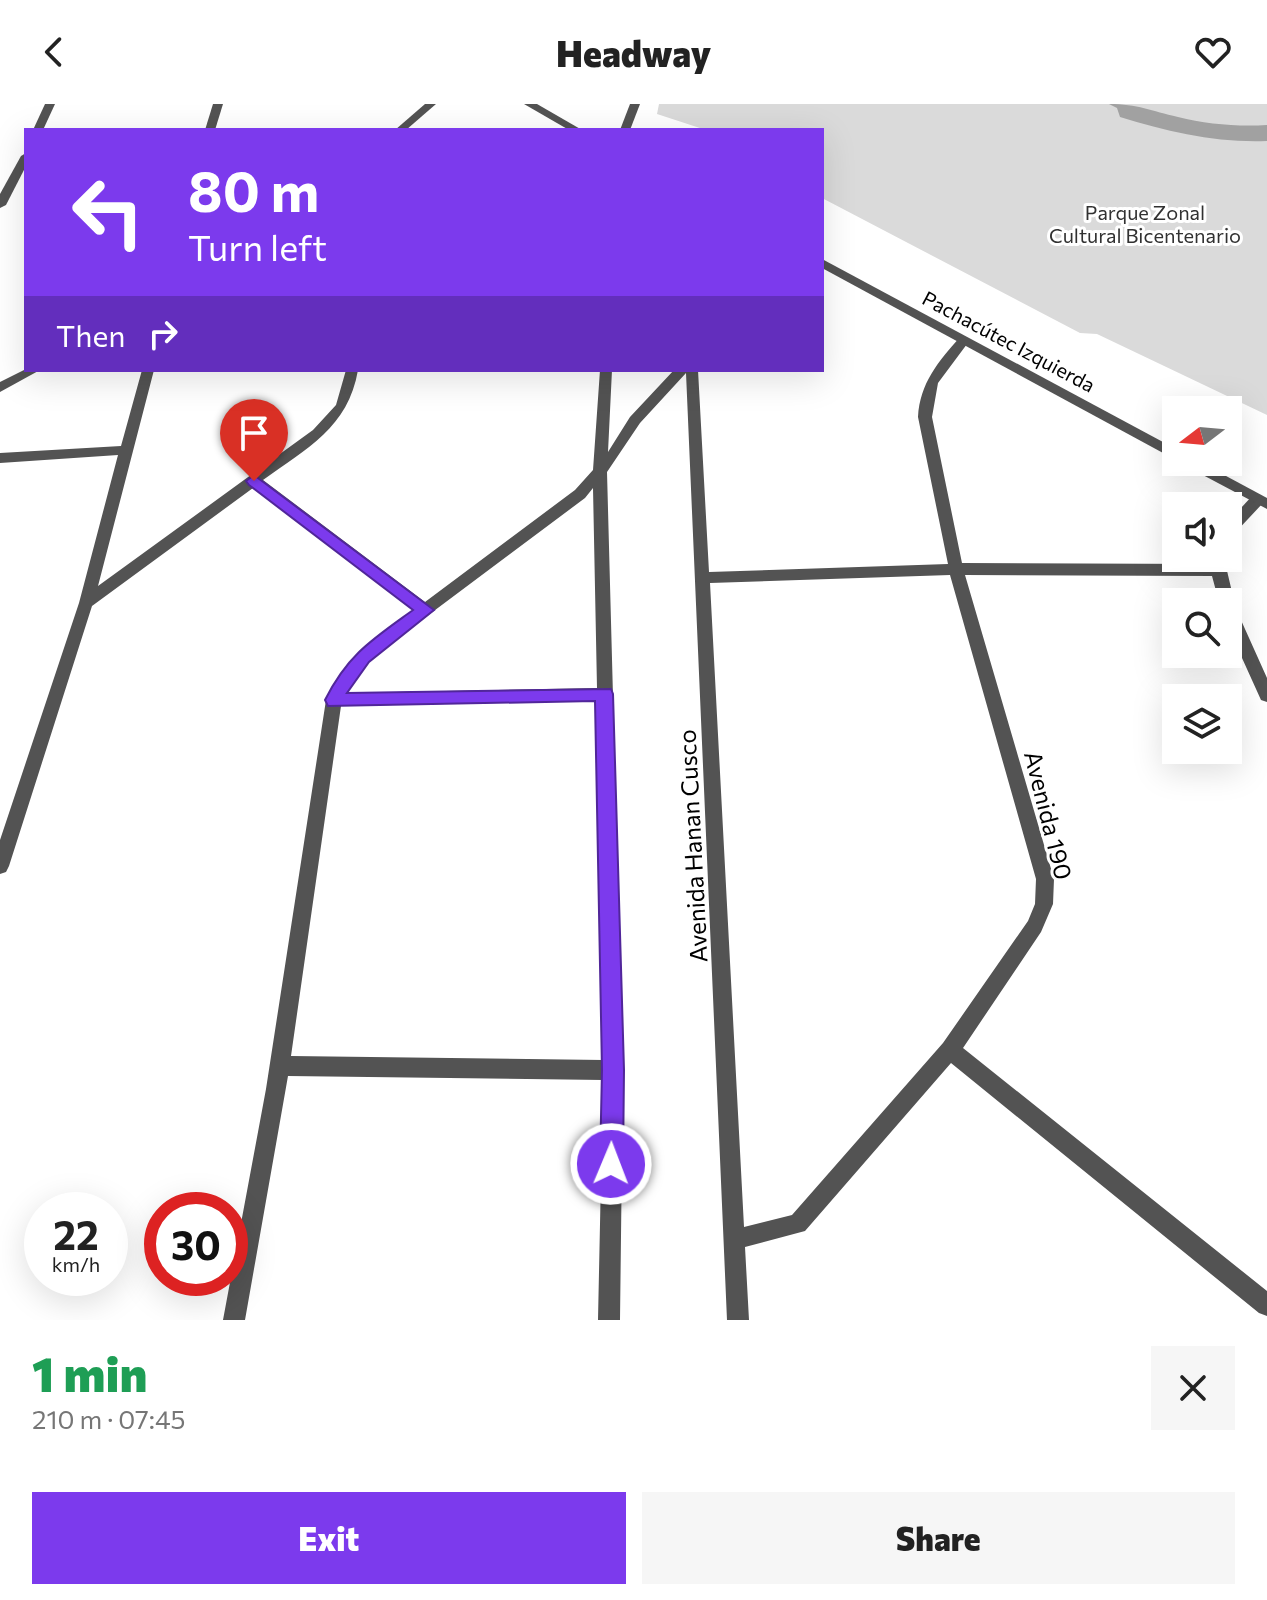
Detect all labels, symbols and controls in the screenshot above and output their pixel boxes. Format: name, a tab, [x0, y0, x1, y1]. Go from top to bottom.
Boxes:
icon: back	[32, 30, 76, 74]
text: Headway	[556, 30, 711, 74]
icon: heart	[1191, 30, 1235, 74]
text: 80 m	[188, 155, 319, 224]
icon: left	[56, 160, 160, 264]
park label: Parque Zonal Cultural Bicentenario	[1049, 200, 1241, 247]
text: Turn left	[188, 224, 327, 268]
street label: Pachacútec Izquierda	[919, 285, 1099, 397]
icon: right	[141, 312, 185, 356]
text: Then	[56, 316, 125, 353]
north arrow	[1162, 396, 1242, 476]
map controls	[1162, 396, 1242, 764]
pin	[220, 399, 288, 481]
icon: arrive	[232, 411, 276, 455]
button: sound	[1162, 492, 1242, 572]
button: search	[1162, 588, 1242, 668]
button: layers	[1162, 684, 1242, 764]
street label: Avenida Hanan Cusco	[671, 729, 713, 963]
street label: Avenida 190	[1019, 748, 1079, 882]
position arrow	[569, 1122, 653, 1206]
speed limit sign: 30	[144, 1192, 248, 1296]
text: 22	[53, 1209, 99, 1258]
text: km/h	[52, 1252, 100, 1276]
text: 1 min	[32, 1343, 147, 1402]
button: close	[1151, 1346, 1235, 1430]
text: 210 m · 07:45	[32, 1403, 186, 1434]
button: Exit	[32, 1492, 626, 1584]
button: Share	[642, 1492, 1235, 1584]

